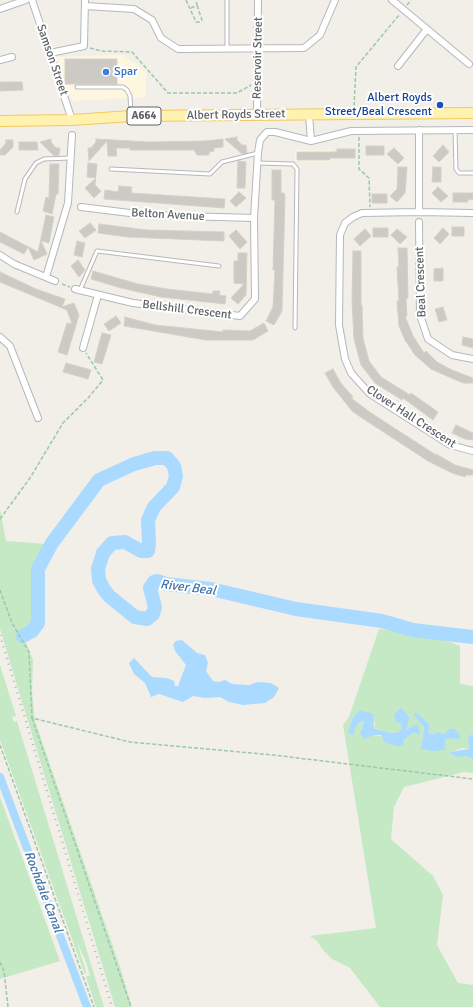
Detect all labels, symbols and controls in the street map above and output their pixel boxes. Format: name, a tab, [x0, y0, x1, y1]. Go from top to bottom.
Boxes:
street label: Reservoir Street	[250, 17, 266, 99]
street label: Samson Street	[33, 23, 71, 97]
place label: Spar	[114, 65, 138, 79]
marker: Spar	[101, 67, 111, 77]
place label: Albert Royds Street/Beal Crescent	[325, 91, 432, 119]
marker: Albert Royds Street/Beal Crescent	[435, 100, 445, 110]
road number: A664	[127, 107, 161, 125]
street label: Albert Royds Street	[187, 107, 285, 123]
street label: Belton Avenue	[131, 206, 205, 224]
street label: Beal Crescent	[413, 246, 429, 318]
street label: Bellshill Crescent	[142, 297, 232, 323]
street label: Clover Hall Crescent	[364, 383, 458, 451]
water label: River Beal	[159, 577, 217, 599]
water label: Rochdale Canal	[20, 849, 66, 935]

